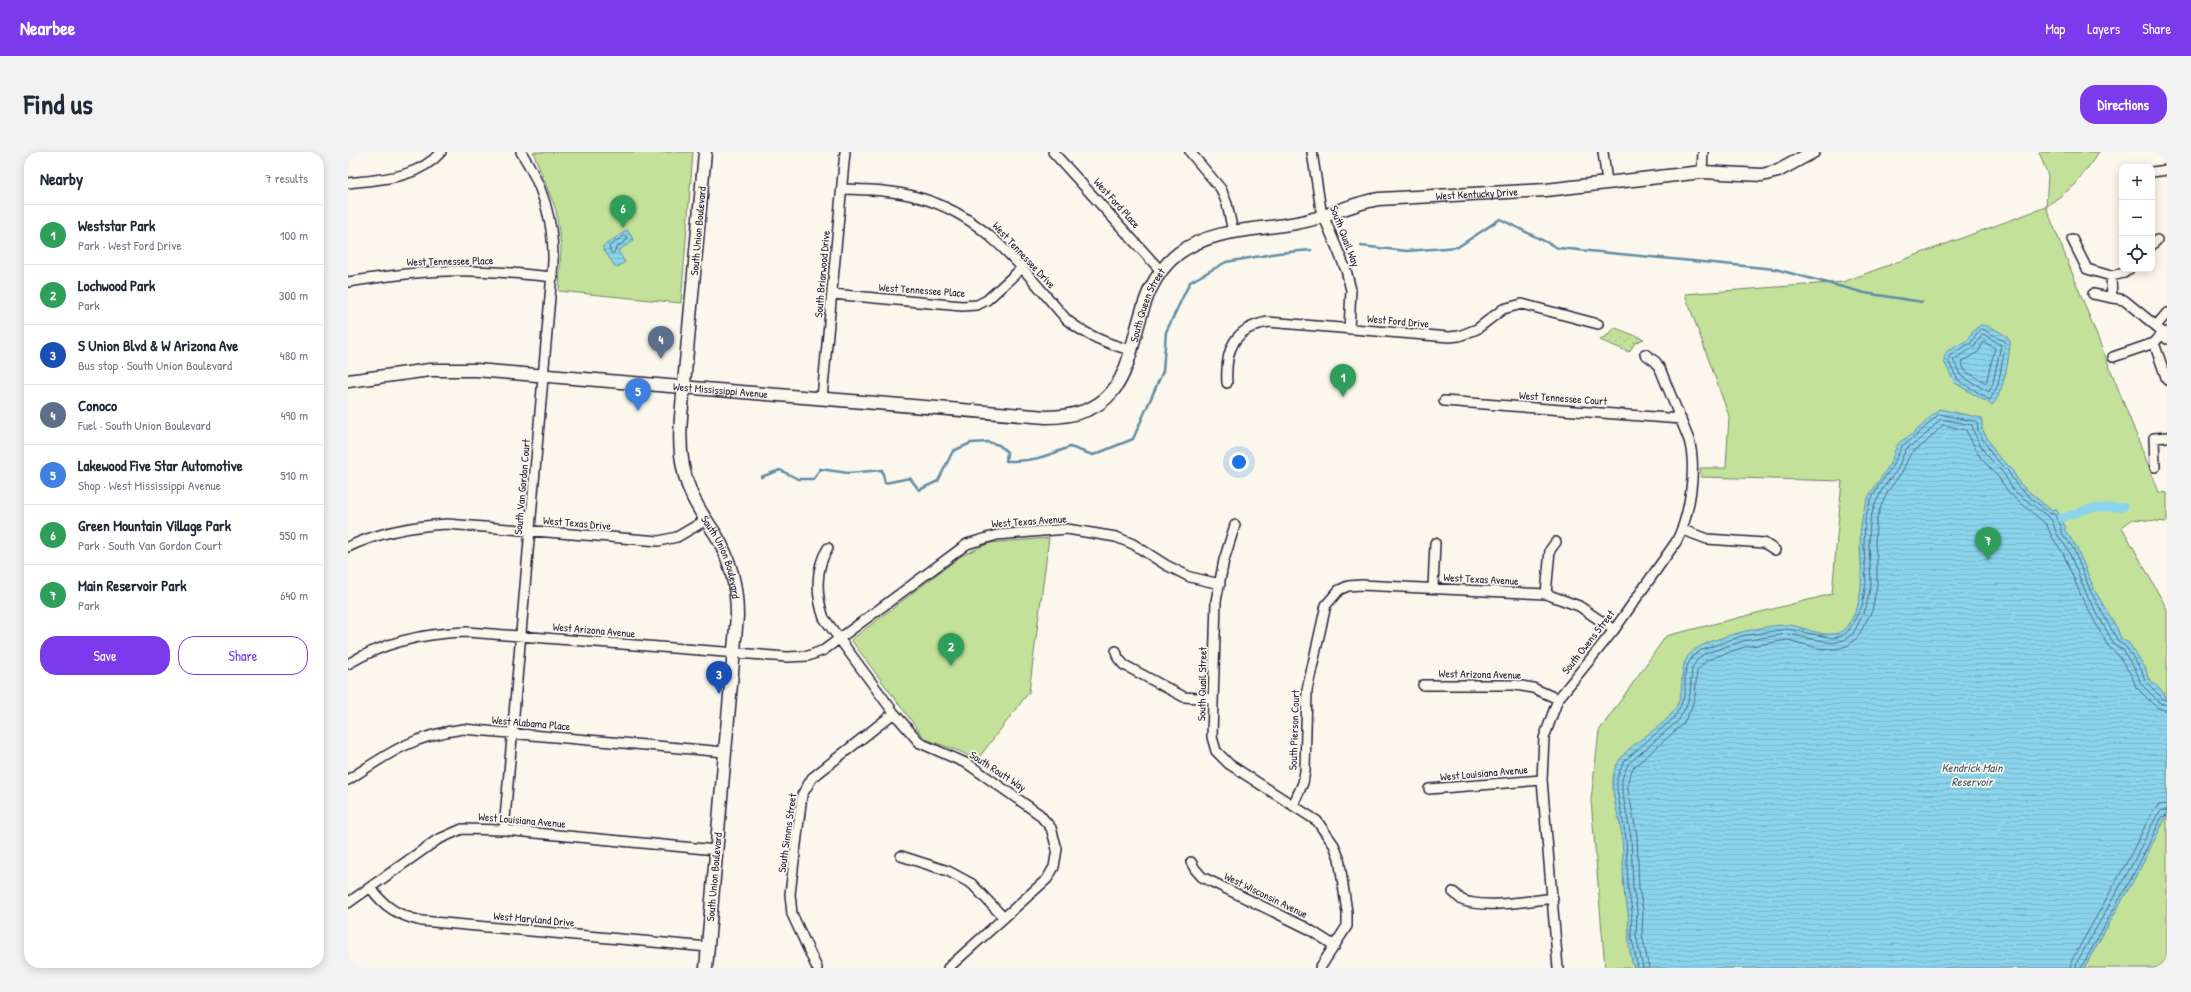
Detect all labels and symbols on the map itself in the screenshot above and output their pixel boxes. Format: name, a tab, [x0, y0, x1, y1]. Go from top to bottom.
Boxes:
street label: West Ford Place	[1091, 175, 1144, 231]
street label: South Union Boulevard	[687, 185, 709, 276]
street label: West Kentucky Drive	[1435, 185, 1519, 203]
pin: 6	[610, 195, 636, 228]
street label: South Quail Way	[1327, 203, 1363, 269]
street label: West Tennessee Drive	[990, 219, 1059, 292]
street label: South Briarwood Drive	[811, 229, 833, 318]
street label: West Tennessee Place	[407, 253, 494, 269]
street label: South Queen Street	[1127, 265, 1168, 344]
street label: West Tennessee Place	[878, 280, 966, 300]
street label: West Ford Drive	[1366, 311, 1430, 331]
pin: 4	[648, 326, 674, 359]
pin: 1	[1330, 364, 1356, 397]
pin: 5	[625, 378, 651, 411]
street label: West Mississippi Avenue	[672, 379, 769, 401]
street label: West Tennessee Court	[1519, 388, 1608, 408]
street label: South Van Gordon Court	[511, 438, 533, 535]
your location	[1229, 452, 1249, 472]
street label: West Texas Avenue	[991, 511, 1068, 531]
street label: West Texas Drive	[543, 513, 612, 533]
street label: South Union Boulevard	[698, 513, 743, 600]
pin: 7	[1975, 527, 2001, 560]
street label: West Texas Avenue	[1443, 570, 1519, 588]
street label: South Owens Street	[1559, 607, 1618, 677]
street label: West Arizona Avenue	[552, 619, 636, 641]
pin: 2	[938, 633, 964, 666]
street label: South Quail Street	[1194, 647, 1210, 721]
pin: 3	[706, 661, 732, 694]
street label: West Arizona Avenue	[1439, 666, 1522, 682]
street label: South Pierson Court	[1286, 689, 1302, 770]
street label: West Alabama Place	[491, 713, 571, 733]
street label: South Routt Way	[967, 748, 1029, 795]
water label: Kendrick Main Reservoir	[1942, 759, 2004, 790]
street label: West Louisiana Avenue	[1440, 762, 1529, 784]
street label: South Simms Street	[775, 792, 800, 873]
street label: West Louisiana Avenue	[478, 809, 567, 831]
street label: South Union Boulevard	[703, 831, 725, 922]
street label: West Wisconsin Avenue	[1222, 869, 1310, 921]
street label: West Maryland Drive	[493, 908, 576, 930]

